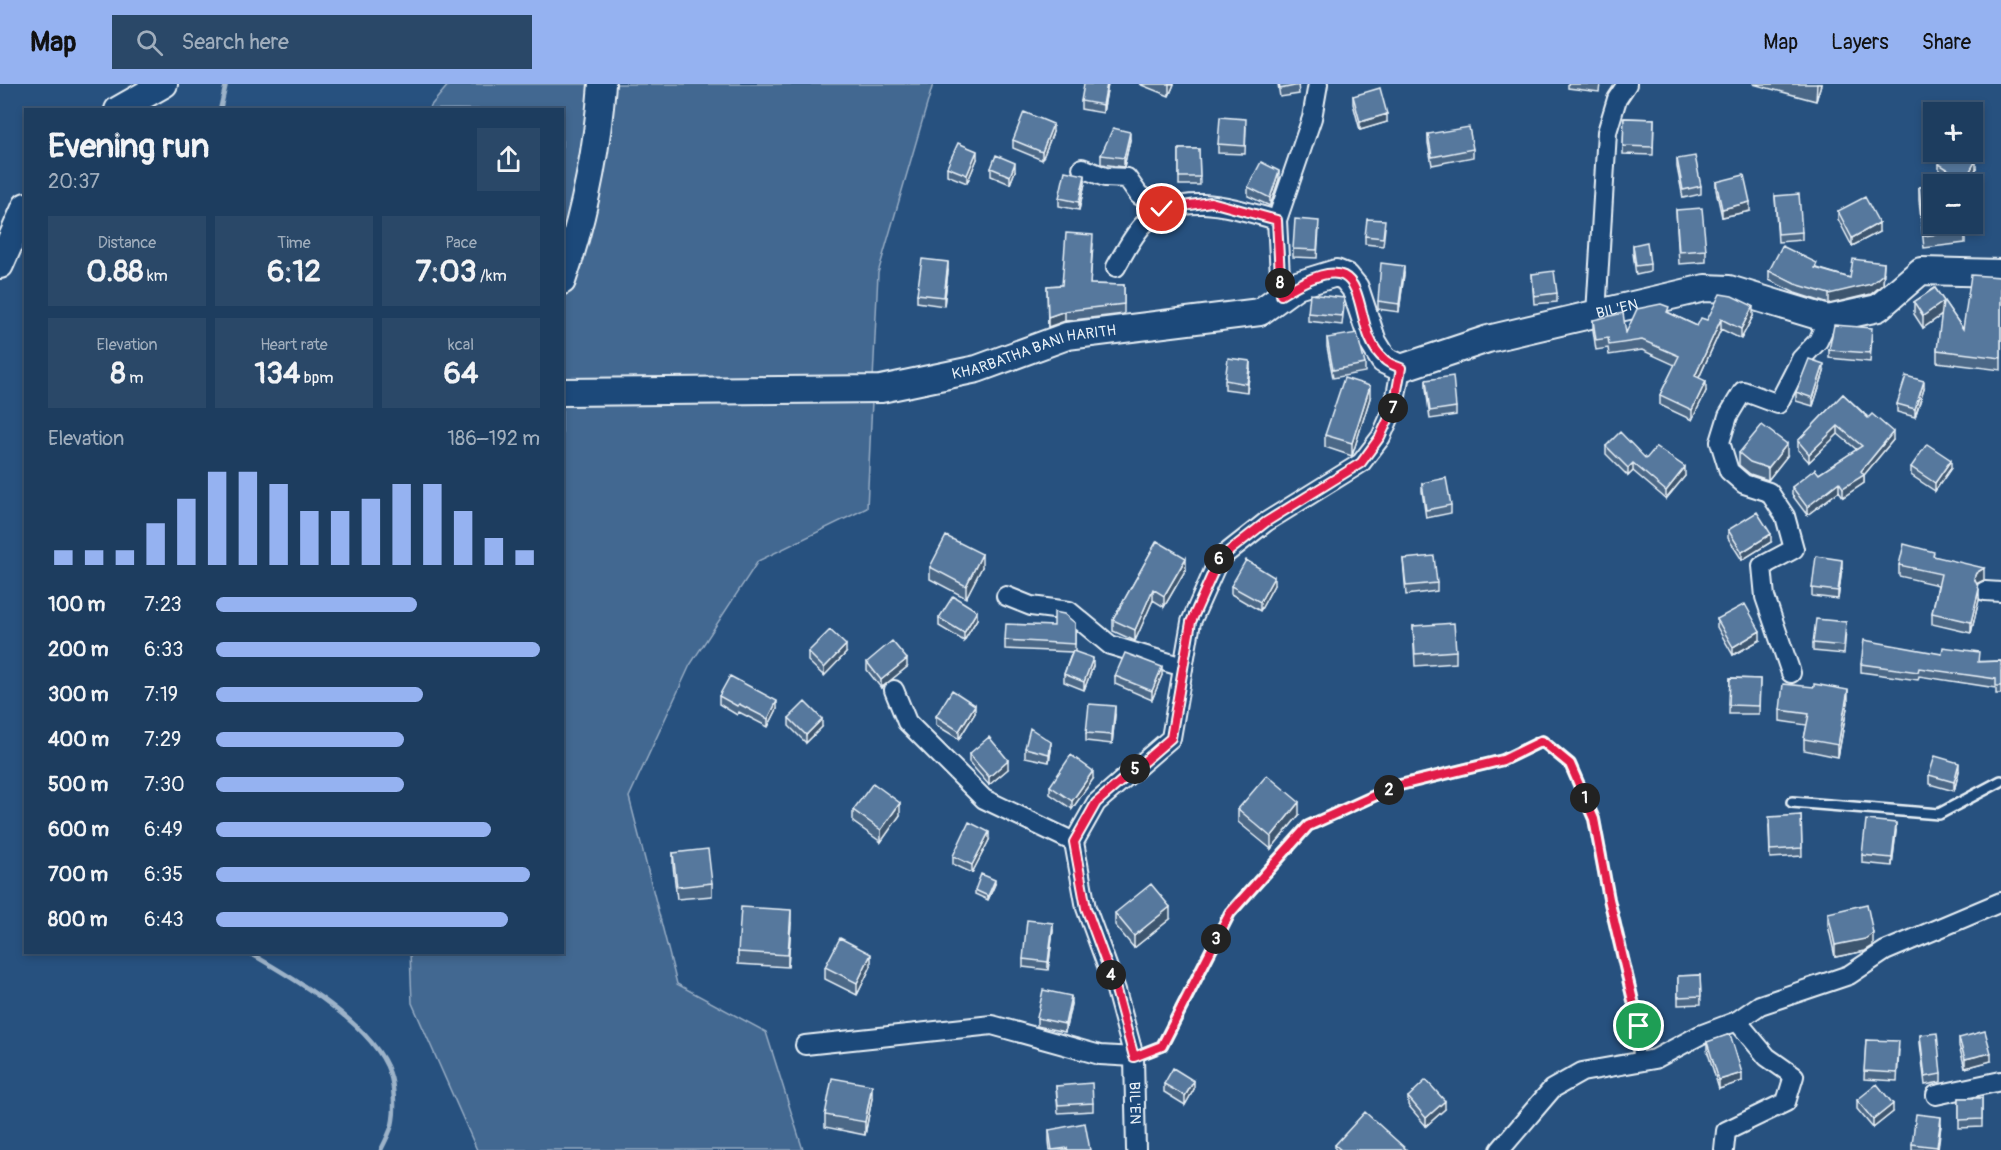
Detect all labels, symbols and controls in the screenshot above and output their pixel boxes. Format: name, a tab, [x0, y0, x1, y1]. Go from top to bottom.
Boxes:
search box	[112, 15, 532, 69]
text: Map	[30, 25, 76, 60]
icon: search	[133, 26, 166, 59]
text: Search here	[181, 28, 289, 56]
text: Map	[1763, 29, 1798, 56]
text: Layers	[1831, 29, 1889, 56]
text: Share	[1922, 29, 1971, 56]
map controls	[1923, 102, 1983, 234]
button: +	[1923, 102, 1983, 162]
text: Evening run	[48, 126, 209, 167]
button: share	[477, 128, 540, 191]
text: 20:37	[48, 169, 100, 194]
button: −	[1923, 174, 1983, 234]
pin	[1136, 183, 1187, 234]
icon: check	[1145, 192, 1178, 225]
text: Distance	[98, 233, 156, 253]
text: Time	[277, 233, 311, 253]
text: Pace	[445, 233, 477, 253]
text: 0.88	[86, 253, 143, 290]
text: 6:12	[267, 253, 321, 290]
text: 7:03	[415, 253, 477, 290]
text: km	[143, 266, 168, 286]
text: /km	[477, 266, 507, 286]
pin: 8	[1265, 268, 1295, 298]
text: 8	[1276, 273, 1284, 293]
street label: BIL'EN	[1594, 295, 1640, 323]
street label: KHARBATHA BANI HARITH	[950, 320, 1117, 383]
text: Elevation	[97, 335, 157, 355]
text: Heart rate	[260, 335, 328, 355]
text: kcal	[448, 335, 474, 355]
text: 8	[111, 355, 126, 392]
text: 134	[255, 355, 300, 392]
text: 64	[444, 355, 478, 392]
text: m	[126, 368, 143, 388]
text: bpm	[300, 368, 333, 388]
pin: 7	[1378, 393, 1408, 423]
text: 7	[1389, 398, 1397, 418]
text: Elevation	[48, 426, 124, 451]
text: 186–192 m	[447, 426, 540, 451]
pin: 6	[1204, 544, 1234, 574]
text: 6	[1214, 549, 1224, 569]
text: 100 m	[48, 592, 105, 617]
text: 7:23	[144, 592, 182, 617]
text: 200 m	[48, 637, 109, 662]
text: 6:33	[144, 637, 183, 662]
text: 300 m	[48, 682, 109, 707]
text: 7:19	[144, 682, 178, 707]
text: 400 m	[48, 727, 109, 752]
text: 7:29	[144, 727, 181, 752]
pin: 5	[1120, 754, 1150, 784]
text: 5	[1131, 759, 1139, 779]
text: 500 m	[48, 772, 108, 797]
text: 7:30	[144, 772, 185, 797]
pin: 2	[1374, 775, 1404, 805]
text: 2	[1385, 780, 1393, 800]
pin: 1	[1570, 783, 1600, 813]
text: 1	[1582, 788, 1588, 808]
text: 600 m	[48, 817, 109, 842]
text: 6:49	[144, 817, 183, 842]
text: 700 m	[48, 862, 108, 887]
text: 6:35	[144, 862, 183, 887]
text: 800 m	[48, 907, 108, 932]
text: 6:43	[144, 907, 184, 932]
pin: 3	[1201, 924, 1231, 954]
text: 3	[1212, 929, 1220, 949]
pin: 4	[1096, 960, 1126, 990]
text: 4	[1106, 965, 1116, 985]
pin	[1613, 1000, 1664, 1051]
icon: arrive	[1622, 1009, 1655, 1042]
street label: BIL'EN	[1125, 1082, 1145, 1124]

